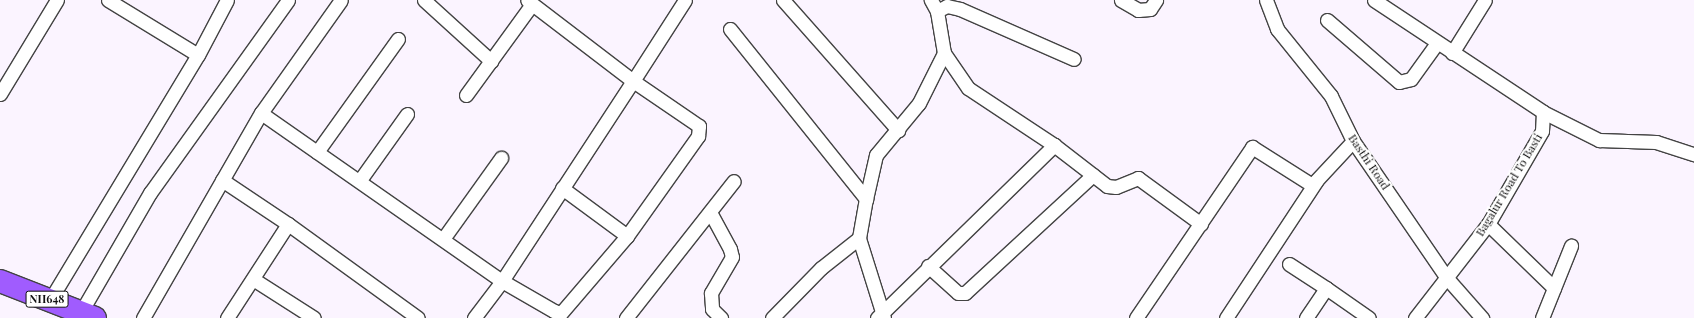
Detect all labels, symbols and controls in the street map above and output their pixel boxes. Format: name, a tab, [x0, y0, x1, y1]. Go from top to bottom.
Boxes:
street label: Basthi Road	[1345, 131, 1393, 193]
street label: Bagalur Road To Basti	[1473, 131, 1545, 239]
road number: NH648	[25, 290, 69, 308]

